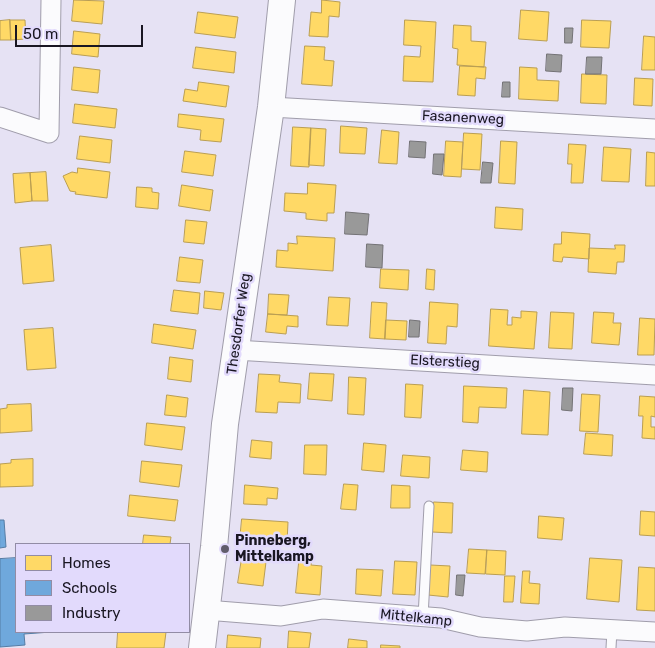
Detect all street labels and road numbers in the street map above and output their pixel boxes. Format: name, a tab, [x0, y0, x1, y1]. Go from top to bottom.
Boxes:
street label: Fasanenweg	[421, 107, 505, 129]
street label: Thesdorfer Weg	[224, 272, 254, 376]
street label: Elsterstieg	[410, 352, 480, 372]
street label: Mittelkamp	[379, 606, 453, 630]

